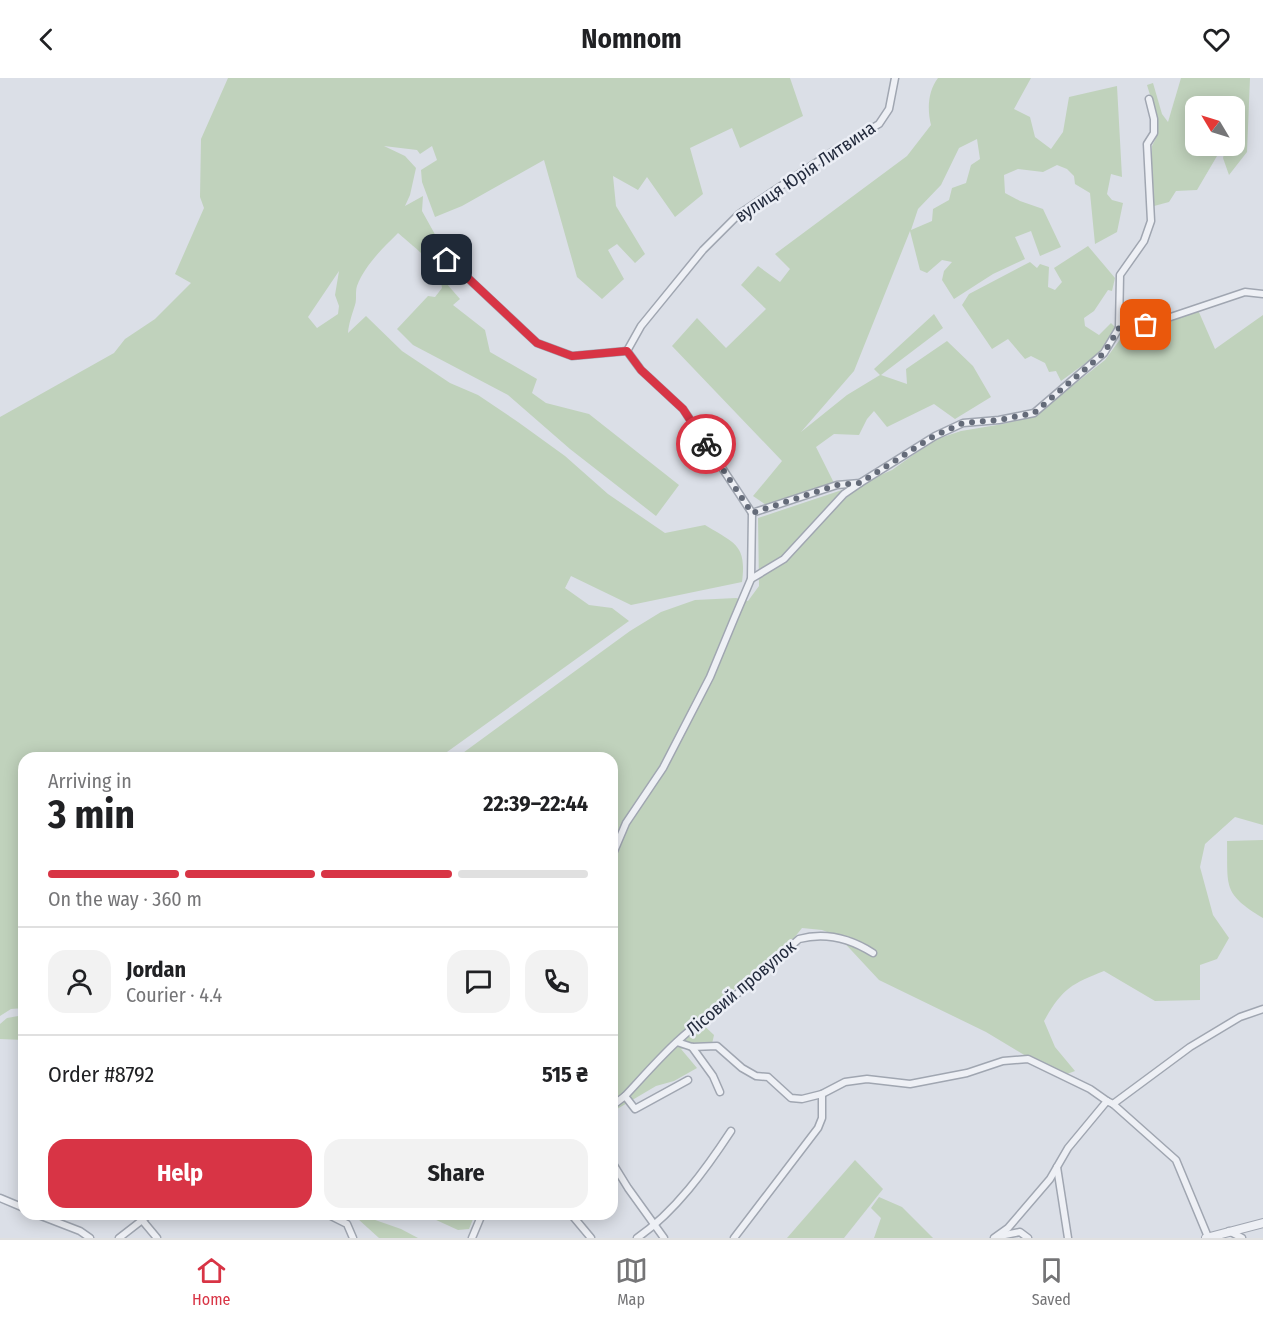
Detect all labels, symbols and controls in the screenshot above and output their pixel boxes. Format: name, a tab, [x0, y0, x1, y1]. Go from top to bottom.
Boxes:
icon: back	[30, 23, 63, 56]
text: Nomnom	[581, 23, 682, 55]
icon: heart	[1200, 23, 1233, 56]
north arrow	[1185, 96, 1245, 156]
map controls	[1185, 96, 1245, 156]
street label: вулиця Юрія Литвина	[730, 117, 880, 227]
pin	[421, 234, 472, 285]
icon: home	[430, 243, 463, 276]
pin	[1120, 299, 1171, 350]
icon: bag	[1129, 308, 1162, 341]
courier	[676, 414, 736, 474]
icon: bike	[690, 428, 723, 461]
text: Arriving in	[48, 769, 132, 793]
text: 22:39–22:44	[483, 790, 588, 817]
text: 3 min	[48, 792, 135, 838]
text: On the way · 360 m	[48, 887, 202, 911]
street label: Лісовий провулок	[681, 935, 801, 1040]
button: person	[48, 950, 111, 1013]
button: chat	[447, 950, 510, 1013]
button: phone	[525, 950, 588, 1013]
text: Jordan	[126, 956, 186, 983]
text: Courier · 4.4	[126, 983, 222, 1007]
text: Order #8792	[48, 1061, 154, 1088]
text: 515 ₴	[542, 1061, 588, 1088]
button: Help	[48, 1139, 312, 1208]
button: Share	[324, 1139, 588, 1208]
tab: Home	[192, 1254, 230, 1309]
tab: Map	[615, 1254, 648, 1309]
tab: Saved	[1032, 1254, 1071, 1309]

